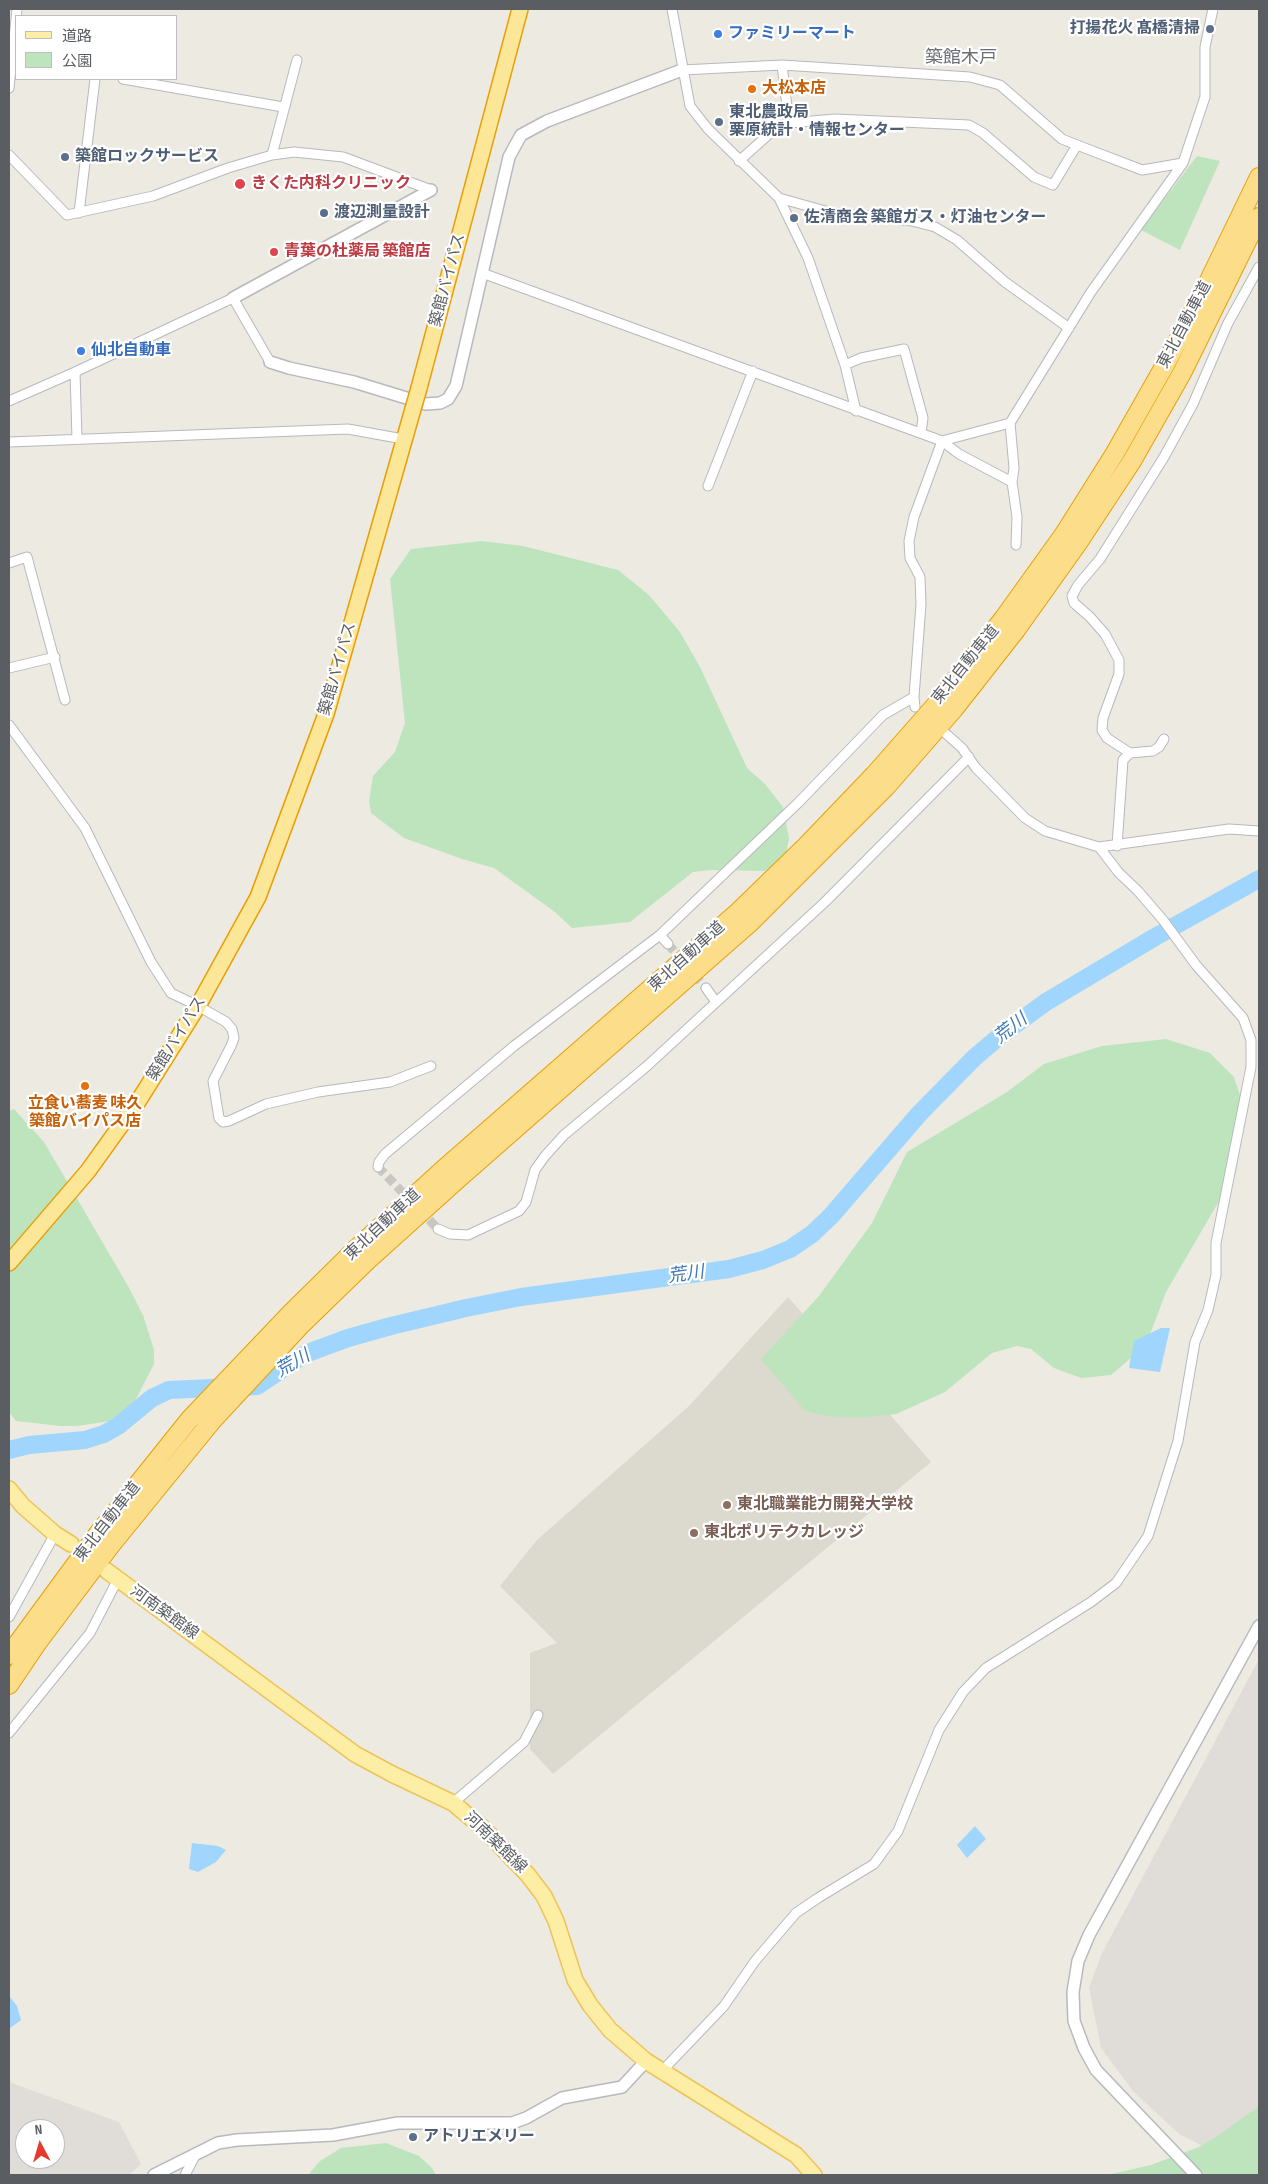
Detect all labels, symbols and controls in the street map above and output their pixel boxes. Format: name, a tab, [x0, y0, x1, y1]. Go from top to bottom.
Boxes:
legend	[15, 15, 178, 80]
place label: 打揚花火 髙橋清掃	[1070, 19, 1200, 39]
marker: 打揚花火 髙橋清掃	[1204, 23, 1216, 35]
place label: ファミリーマート	[728, 24, 856, 44]
text: 道路	[62, 27, 92, 46]
marker: ファミリーマート	[712, 28, 724, 40]
district label: 築館木戸	[925, 47, 997, 69]
text: 公園	[62, 52, 92, 71]
place label: 大松本店	[762, 79, 826, 99]
marker: 大松本店	[746, 83, 758, 95]
place label: 東北農政局 栗原統計・情報センター	[729, 103, 905, 141]
marker: 東北農政局 栗原統計・情報センター	[713, 116, 725, 128]
place label: 築館ロックサービス	[75, 147, 219, 167]
marker: 築館ロックサービス	[59, 151, 71, 163]
place label: きくた内科クリニック	[251, 174, 411, 194]
marker: きくた内科クリニック	[233, 177, 247, 191]
place label: 渡辺測量設計	[334, 203, 430, 223]
marker: 渡辺測量設計	[318, 207, 330, 219]
place label: 佐清商会 築館ガス・灯油センター	[804, 208, 1046, 228]
marker: 佐清商会 築館ガス・灯油センター	[788, 212, 800, 224]
street label: 築館バイパス	[426, 231, 470, 329]
place label: 青葉の杜薬局 築館店	[284, 242, 430, 262]
marker: 青葉の杜薬局 築館店	[268, 246, 280, 258]
street label: 東北自動車道	[1154, 278, 1216, 372]
place label: 仙北自動車	[91, 341, 171, 361]
marker: 仙北自動車	[75, 345, 87, 357]
street label: 築館バイパス	[316, 620, 360, 718]
street label: 東北自動車道	[928, 622, 1004, 708]
street label: 東北自動車道	[645, 918, 729, 996]
street label: 築館バイパス	[143, 993, 211, 1085]
water label: 荒川	[990, 1009, 1032, 1049]
marker: 立食い蕎麦 味久 築館バイパス店	[79, 1080, 91, 1092]
place label: 立食い蕎麦 味久 築館バイパス店	[28, 1094, 142, 1132]
street label: 東北自動車道	[341, 1185, 425, 1265]
water label: 荒川	[667, 1262, 705, 1288]
water label: 荒川	[272, 1346, 314, 1382]
street label: 東北自動車道	[71, 1478, 145, 1566]
place label: 東北職業能力開発大学校	[737, 1495, 913, 1515]
marker: 東北職業能力開発大学校	[721, 1499, 733, 1511]
place label: 東北ポリテクカレッジ	[704, 1523, 864, 1543]
marker: 東北ポリテクカレッジ	[688, 1527, 700, 1539]
street label: 河南築館線	[126, 1582, 202, 1644]
street label: 河南築館線	[460, 1808, 530, 1878]
north arrow	[15, 2119, 65, 2169]
text: N	[34, 2121, 43, 2138]
place label: アトリエメリー	[423, 2127, 535, 2147]
marker: アトリエメリー	[407, 2131, 419, 2143]

